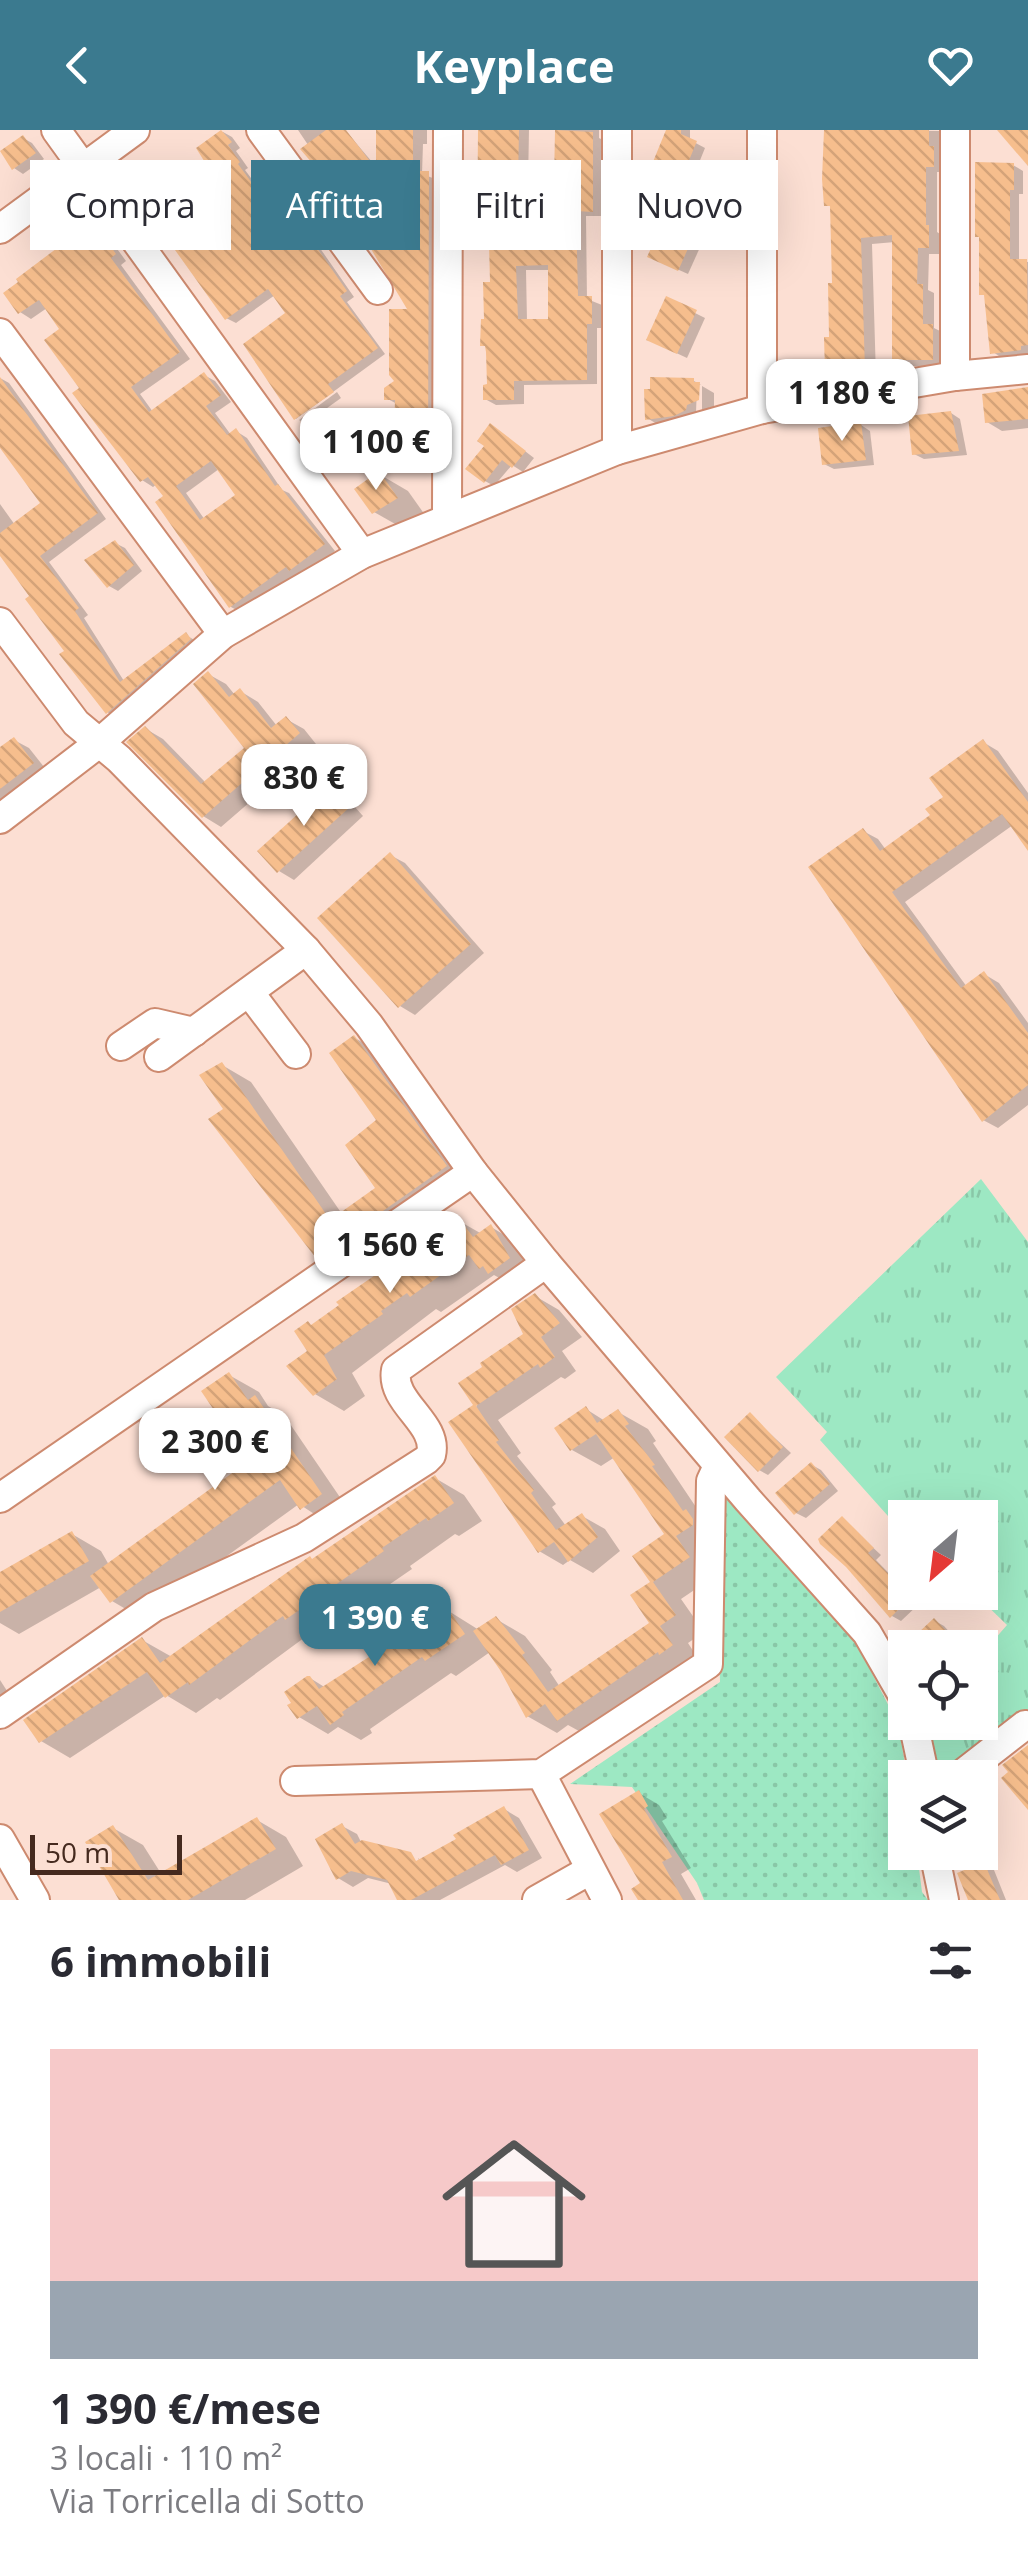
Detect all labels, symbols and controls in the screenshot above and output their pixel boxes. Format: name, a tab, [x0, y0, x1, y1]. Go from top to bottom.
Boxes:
text: Keyplace	[413, 35, 615, 96]
icon: back	[50, 38, 105, 93]
icon: heart	[923, 38, 978, 93]
chip: Compra	[30, 160, 231, 250]
chip: Affitta	[251, 160, 420, 250]
chip: Filtri	[440, 160, 581, 250]
chip: Nuovo	[601, 160, 778, 250]
pin: 1 180 €	[750, 359, 934, 444]
text: 1 180 €	[788, 370, 896, 413]
pin: 1 100 €	[284, 408, 468, 493]
text: 1 100 €	[322, 419, 430, 462]
pin: 830 €	[234, 744, 374, 829]
text: 830 €	[263, 755, 345, 798]
pin: 1 560 €	[298, 1211, 482, 1296]
text: 1 560 €	[336, 1222, 444, 1265]
pin: 2 300 €	[123, 1408, 307, 1493]
text: 2 300 €	[161, 1419, 269, 1462]
north arrow	[888, 1500, 998, 1610]
map controls	[888, 1500, 998, 1870]
pin: 1 390 €	[283, 1584, 467, 1669]
text: 1 390 €	[321, 1595, 429, 1638]
button: locate	[888, 1630, 998, 1740]
button: layers	[888, 1760, 998, 1870]
scale bar	[30, 1830, 182, 1874]
text: 50 m	[45, 1833, 110, 1871]
text: 6 immobili	[50, 1932, 271, 1989]
icon: filters	[923, 1933, 978, 1988]
icon: home	[424, 2114, 604, 2294]
text: 1 390 €/mese	[50, 2379, 321, 2436]
text: 3 locali · 110 m²	[50, 2436, 282, 2479]
text: Via Torricella di Sotto	[50, 2479, 365, 2522]

